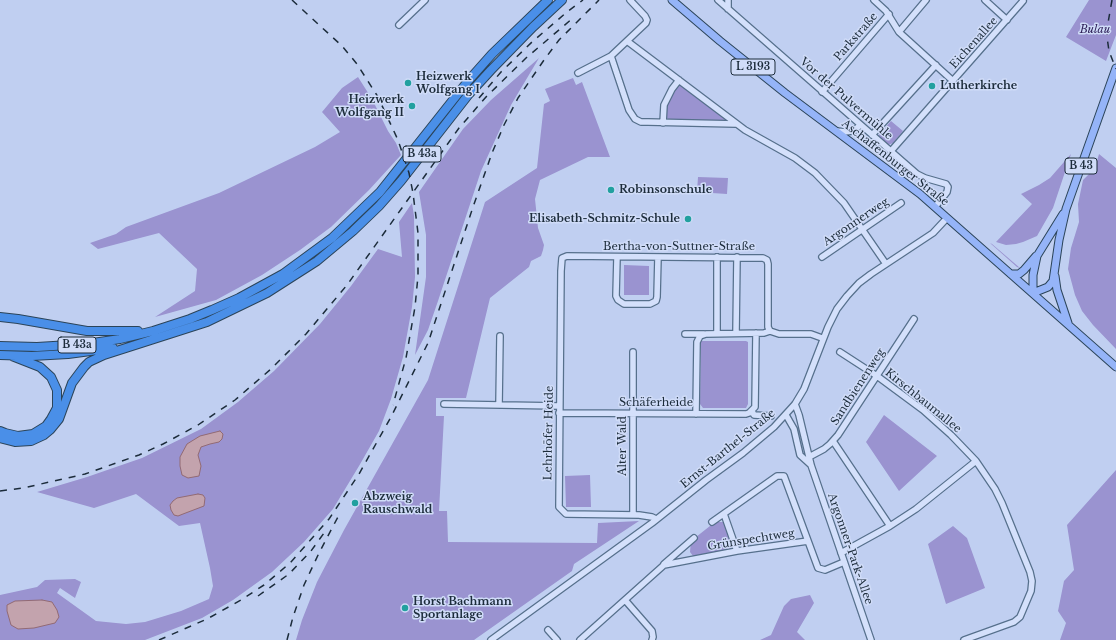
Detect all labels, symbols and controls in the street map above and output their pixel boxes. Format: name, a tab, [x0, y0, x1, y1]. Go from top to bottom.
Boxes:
street label: Parkstraße	[831, 10, 881, 64]
street label: Eichenallee	[947, 14, 1001, 72]
park label: Bulau	[1080, 23, 1110, 37]
street label: Vor der Pulvermühle	[797, 55, 895, 143]
road number: L 3193	[731, 59, 775, 75]
place label: Heizwerk Wolfgang I	[416, 70, 480, 96]
marker: Heizwerk Wolfgang I	[403, 78, 413, 88]
place label: Lutherkirche	[940, 79, 1017, 93]
marker: Lutherkirche	[927, 81, 937, 91]
place label: Heizwerk Wolfgang II	[335, 93, 404, 119]
marker: Heizwerk Wolfgang II	[407, 101, 417, 111]
street label: Aschaffenburger Straße	[839, 117, 951, 209]
road number: B 43a	[403, 146, 441, 162]
road number: B 43	[1065, 158, 1097, 174]
place label: Robinsonschule	[619, 183, 712, 197]
marker: Robinsonschule	[606, 185, 616, 195]
street label: Argonnerweg	[821, 195, 891, 249]
place label: Elisabeth-Schmitz-Schule	[529, 212, 680, 226]
marker: Elisabeth-Schmitz-Schule	[683, 214, 693, 224]
street label: Bertha-von-Suttner-Straße	[603, 240, 755, 254]
road number: B 43a	[58, 337, 96, 353]
street label: Sandbienenweg	[828, 346, 888, 428]
street label: Kirschbaumallee	[882, 366, 964, 436]
street label: Lehrhöfer Heide	[542, 386, 556, 480]
street label: Schäferheide	[619, 396, 693, 410]
street label: Ernst-Barthel-Straße	[678, 407, 778, 491]
street label: Alter Wald	[616, 416, 630, 476]
place label: Abzweig Rauschwald	[363, 490, 433, 516]
street label: Argonner-Park-Allee	[825, 492, 875, 606]
marker: Abzweig Rauschwald	[350, 498, 360, 508]
street label: Grünspechtweg	[706, 527, 796, 553]
place label: Horst Bachmann Sportanlage	[413, 595, 512, 621]
marker: Horst Bachmann Sportanlage	[400, 603, 410, 613]

